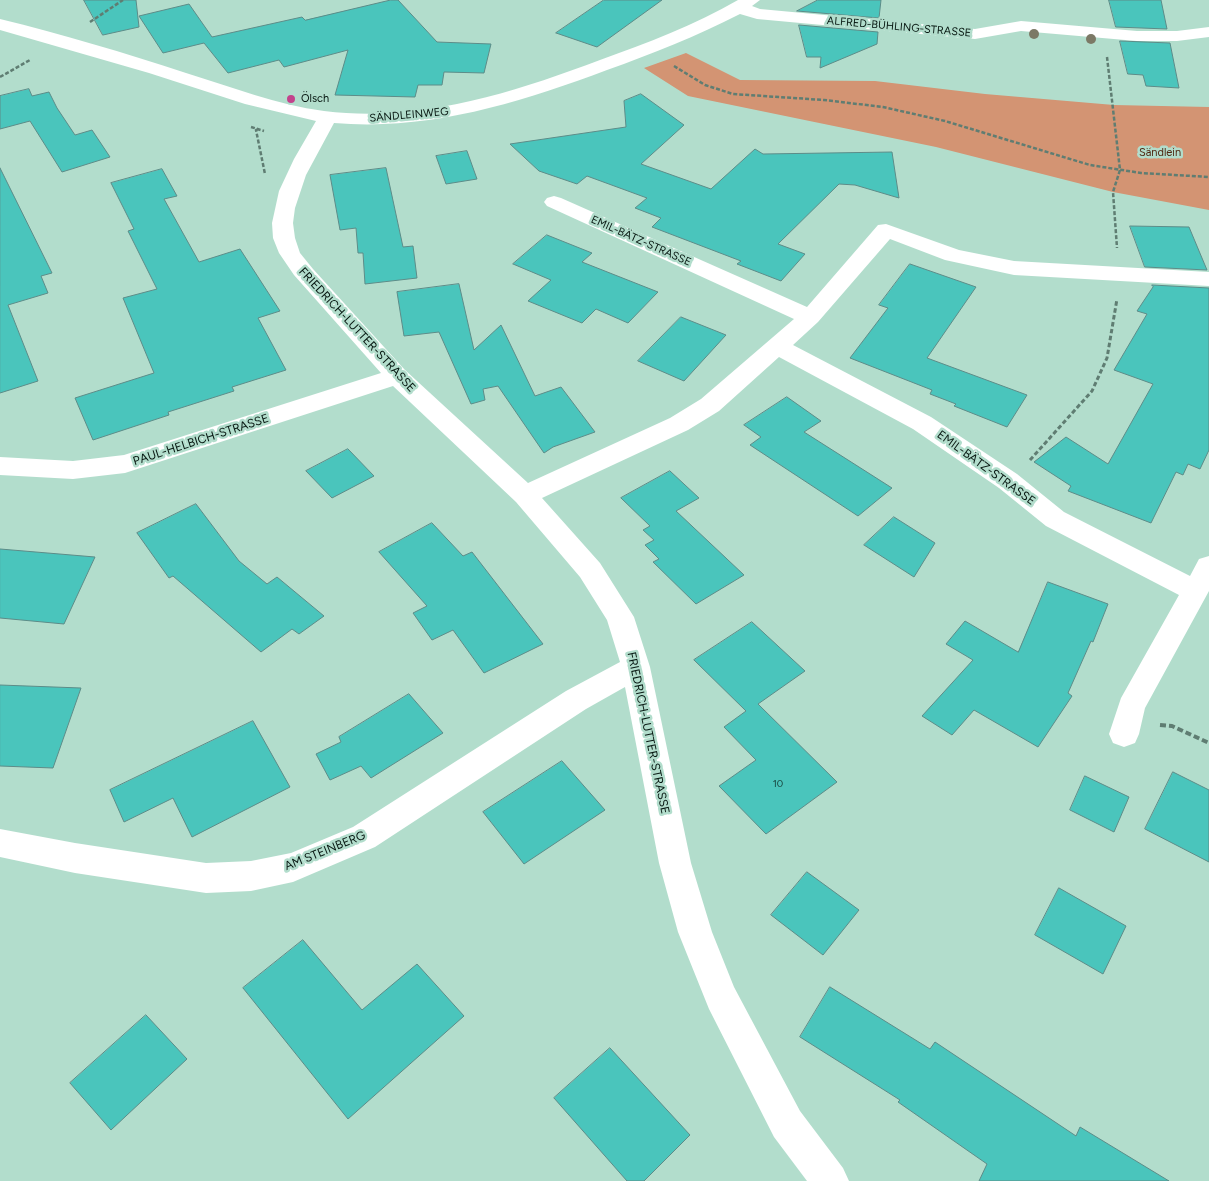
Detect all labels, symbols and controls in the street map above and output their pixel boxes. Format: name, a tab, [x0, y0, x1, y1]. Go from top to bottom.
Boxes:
street label: ALFRED-BÜHLING-STRASSE	[826, 14, 972, 40]
place label: Ölsch	[301, 92, 329, 106]
marker: Ölsch	[285, 93, 297, 105]
street label: SÄNDLEINWEG	[369, 105, 449, 125]
park label: Sändlein	[1139, 146, 1181, 160]
street label: EMIL-BÄTZ-STRASSE	[589, 213, 693, 269]
street label: FRIEDRICH-LUTTER-STRASSE	[295, 265, 419, 395]
street label: PAUL-HELBICH-STRASSE	[131, 411, 271, 469]
street label: EMIL-BÄTZ-STRASSE	[934, 427, 1038, 509]
street label: FRIEDRICH-LUTTER-STRASSE	[624, 651, 672, 815]
house number: 10	[773, 778, 783, 790]
street label: AM STEINBERG	[282, 828, 368, 874]

